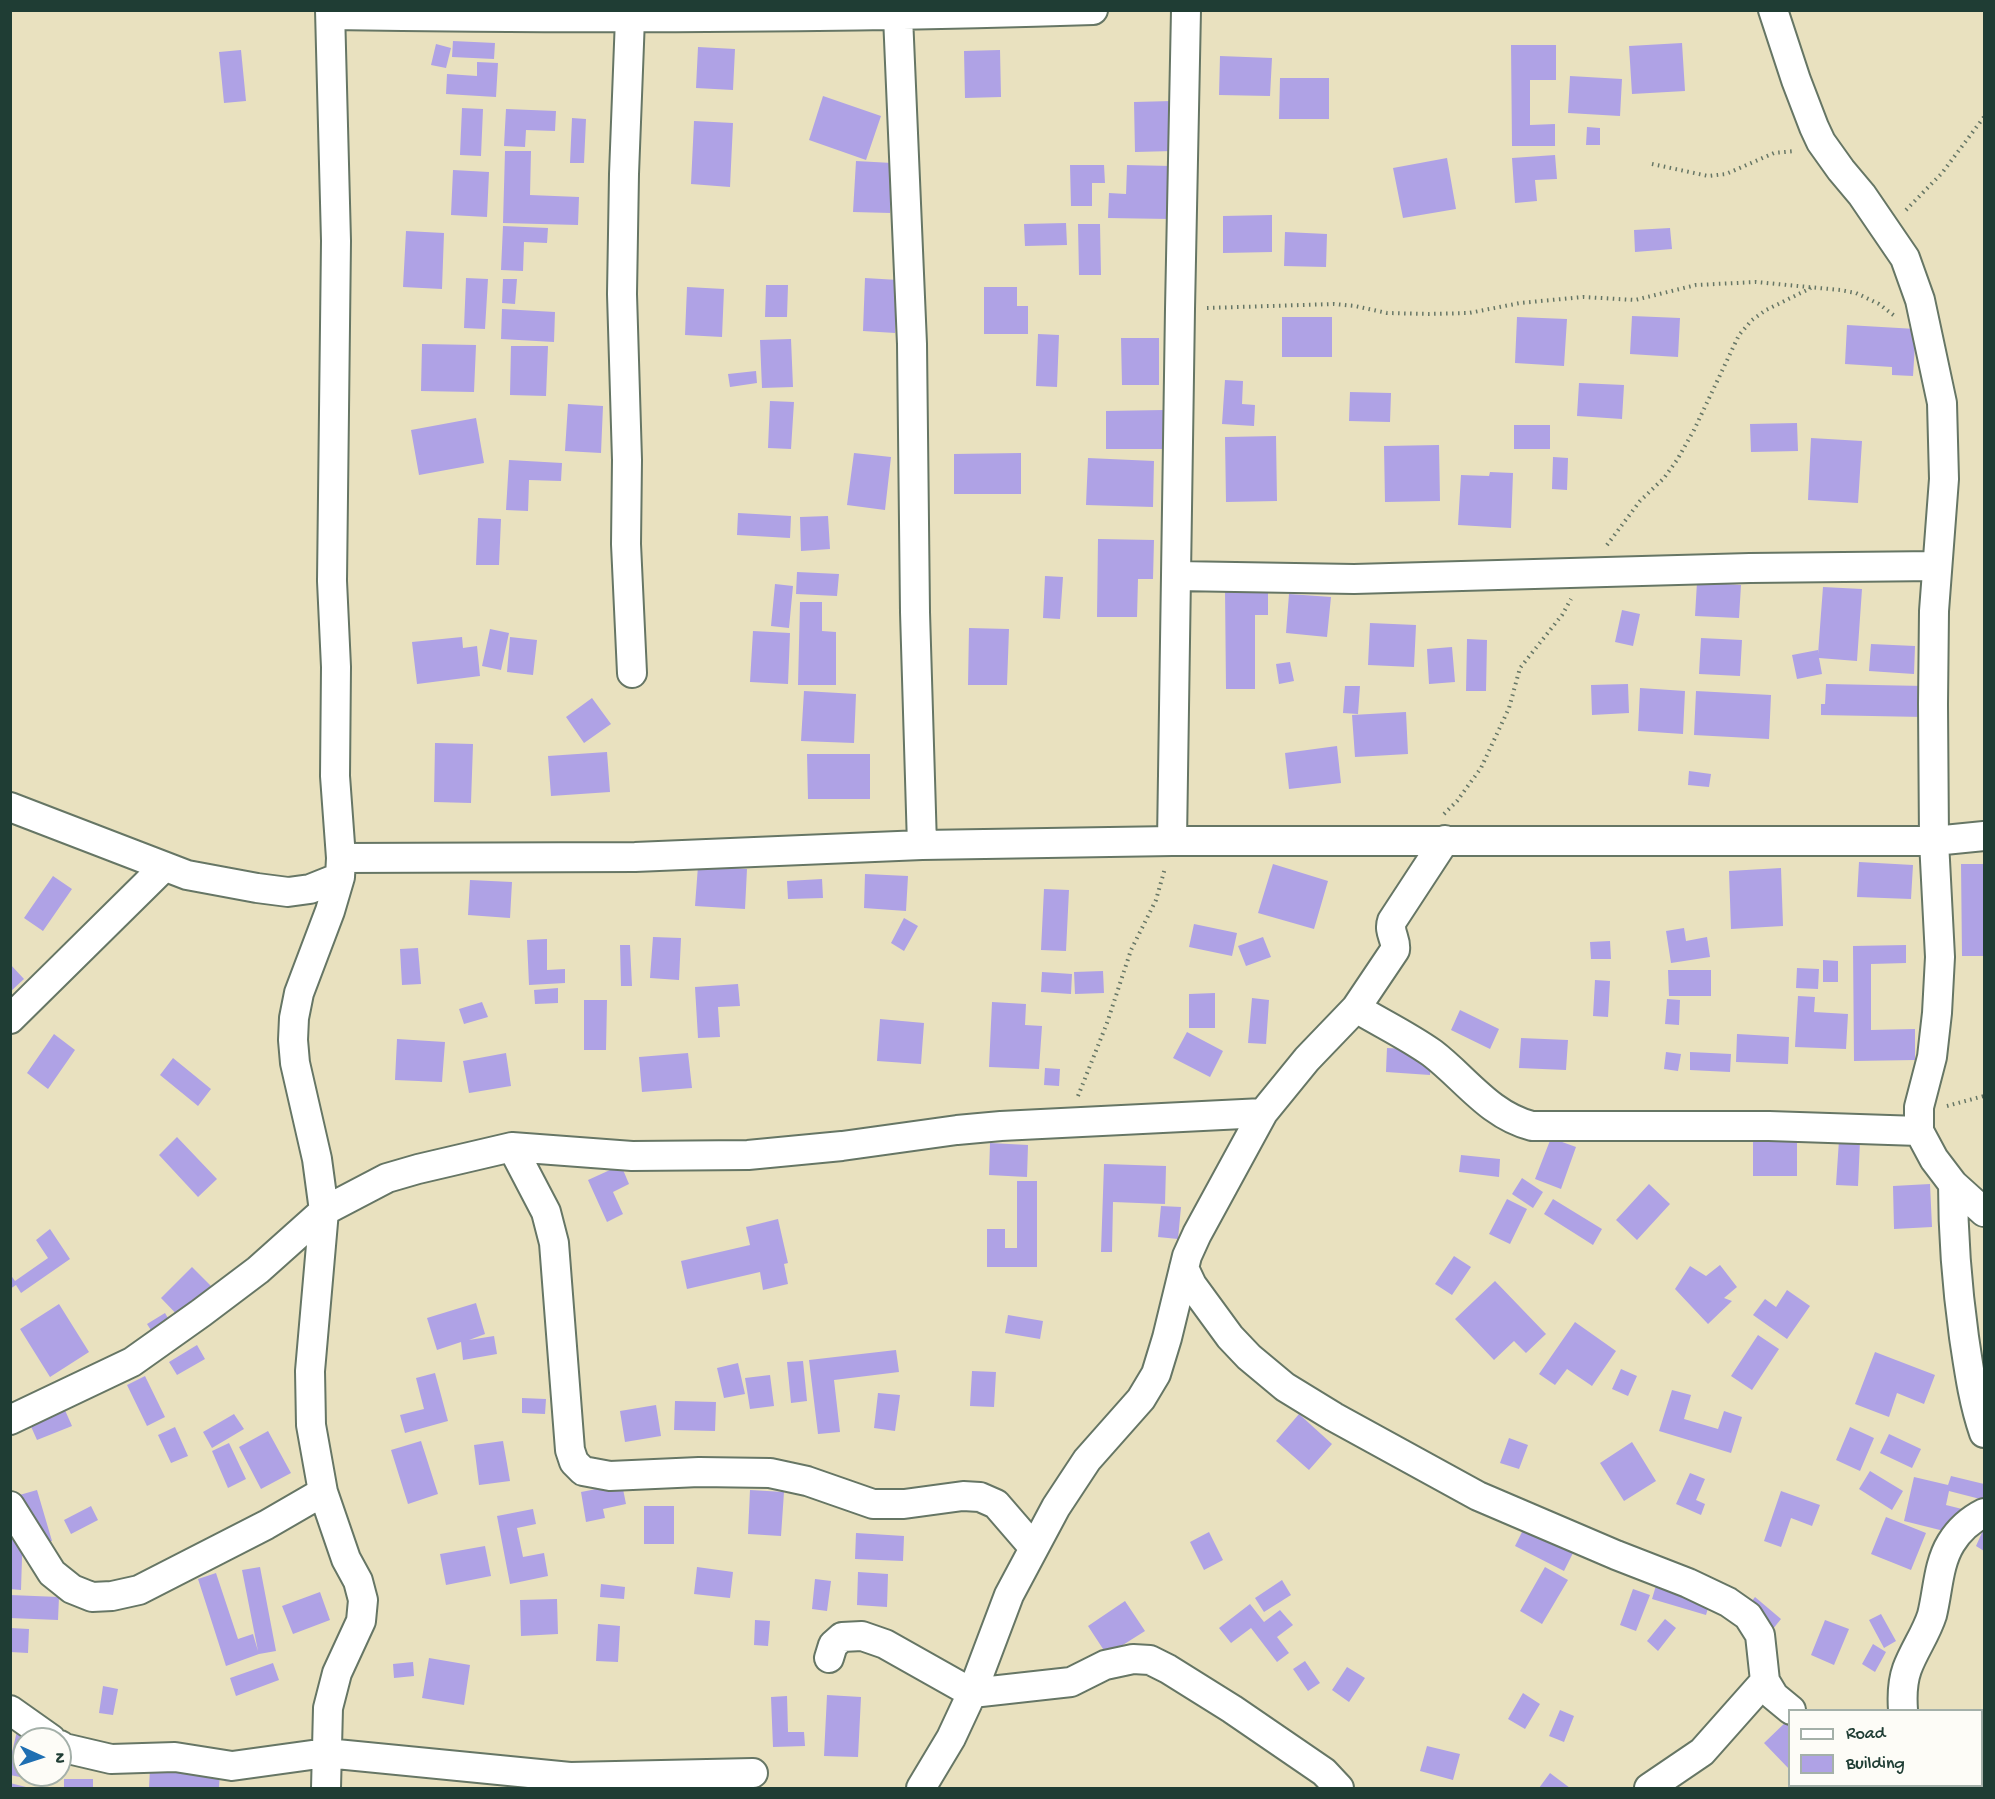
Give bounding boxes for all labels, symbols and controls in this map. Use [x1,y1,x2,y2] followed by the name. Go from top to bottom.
[1788,1709,1983,1787] legend
[1846,1724,1885,1745] text: Road
[12,1727,72,1787] north arrow
[49,1752,68,1764] text: N
[1846,1754,1905,1775] text: Building

